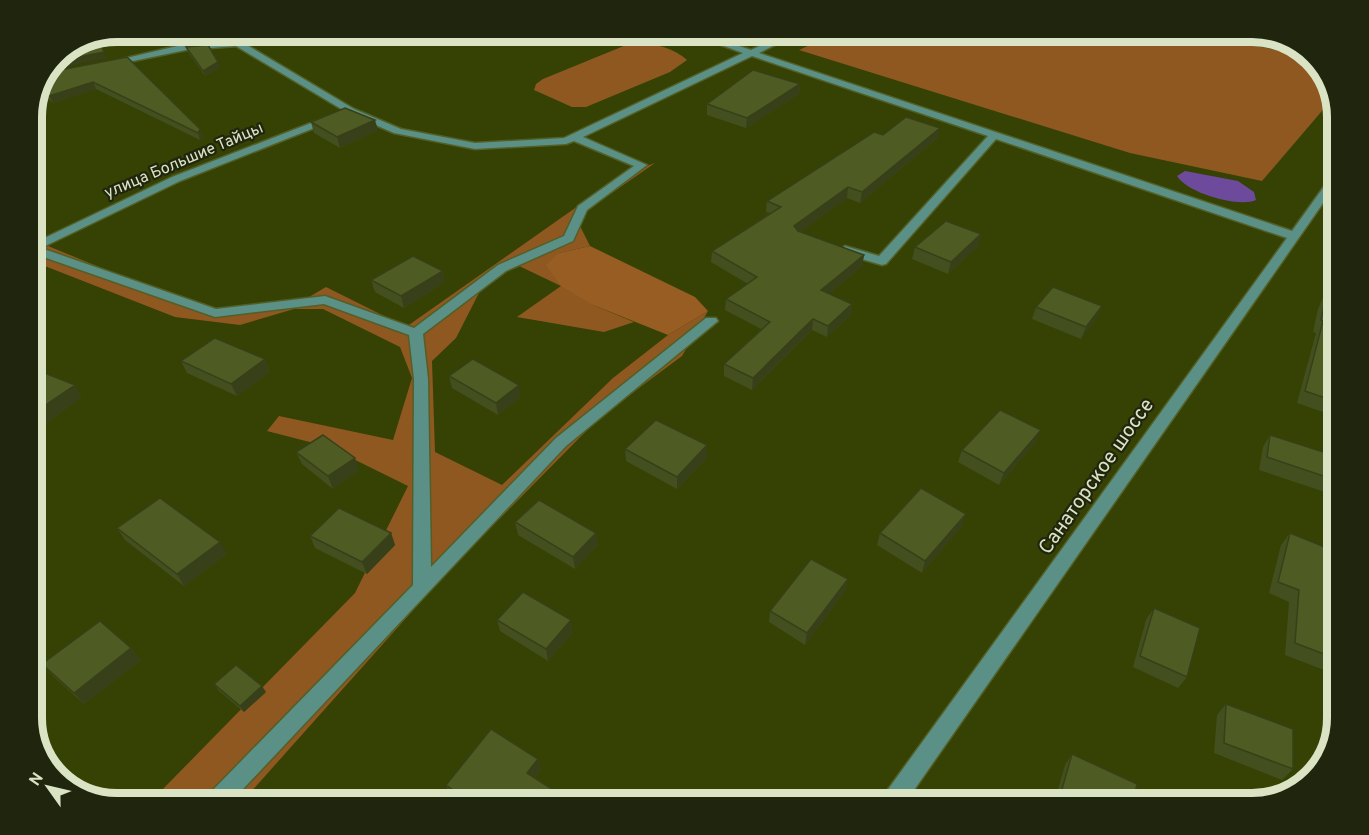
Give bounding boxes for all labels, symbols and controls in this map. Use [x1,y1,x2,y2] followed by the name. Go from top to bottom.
[102,118,266,204] street label: улица Большие Тайцы
[1033,394,1161,560] street label: Санаторское шоссе
[18,757,78,817] north arrow
[26,769,49,790] text: N

